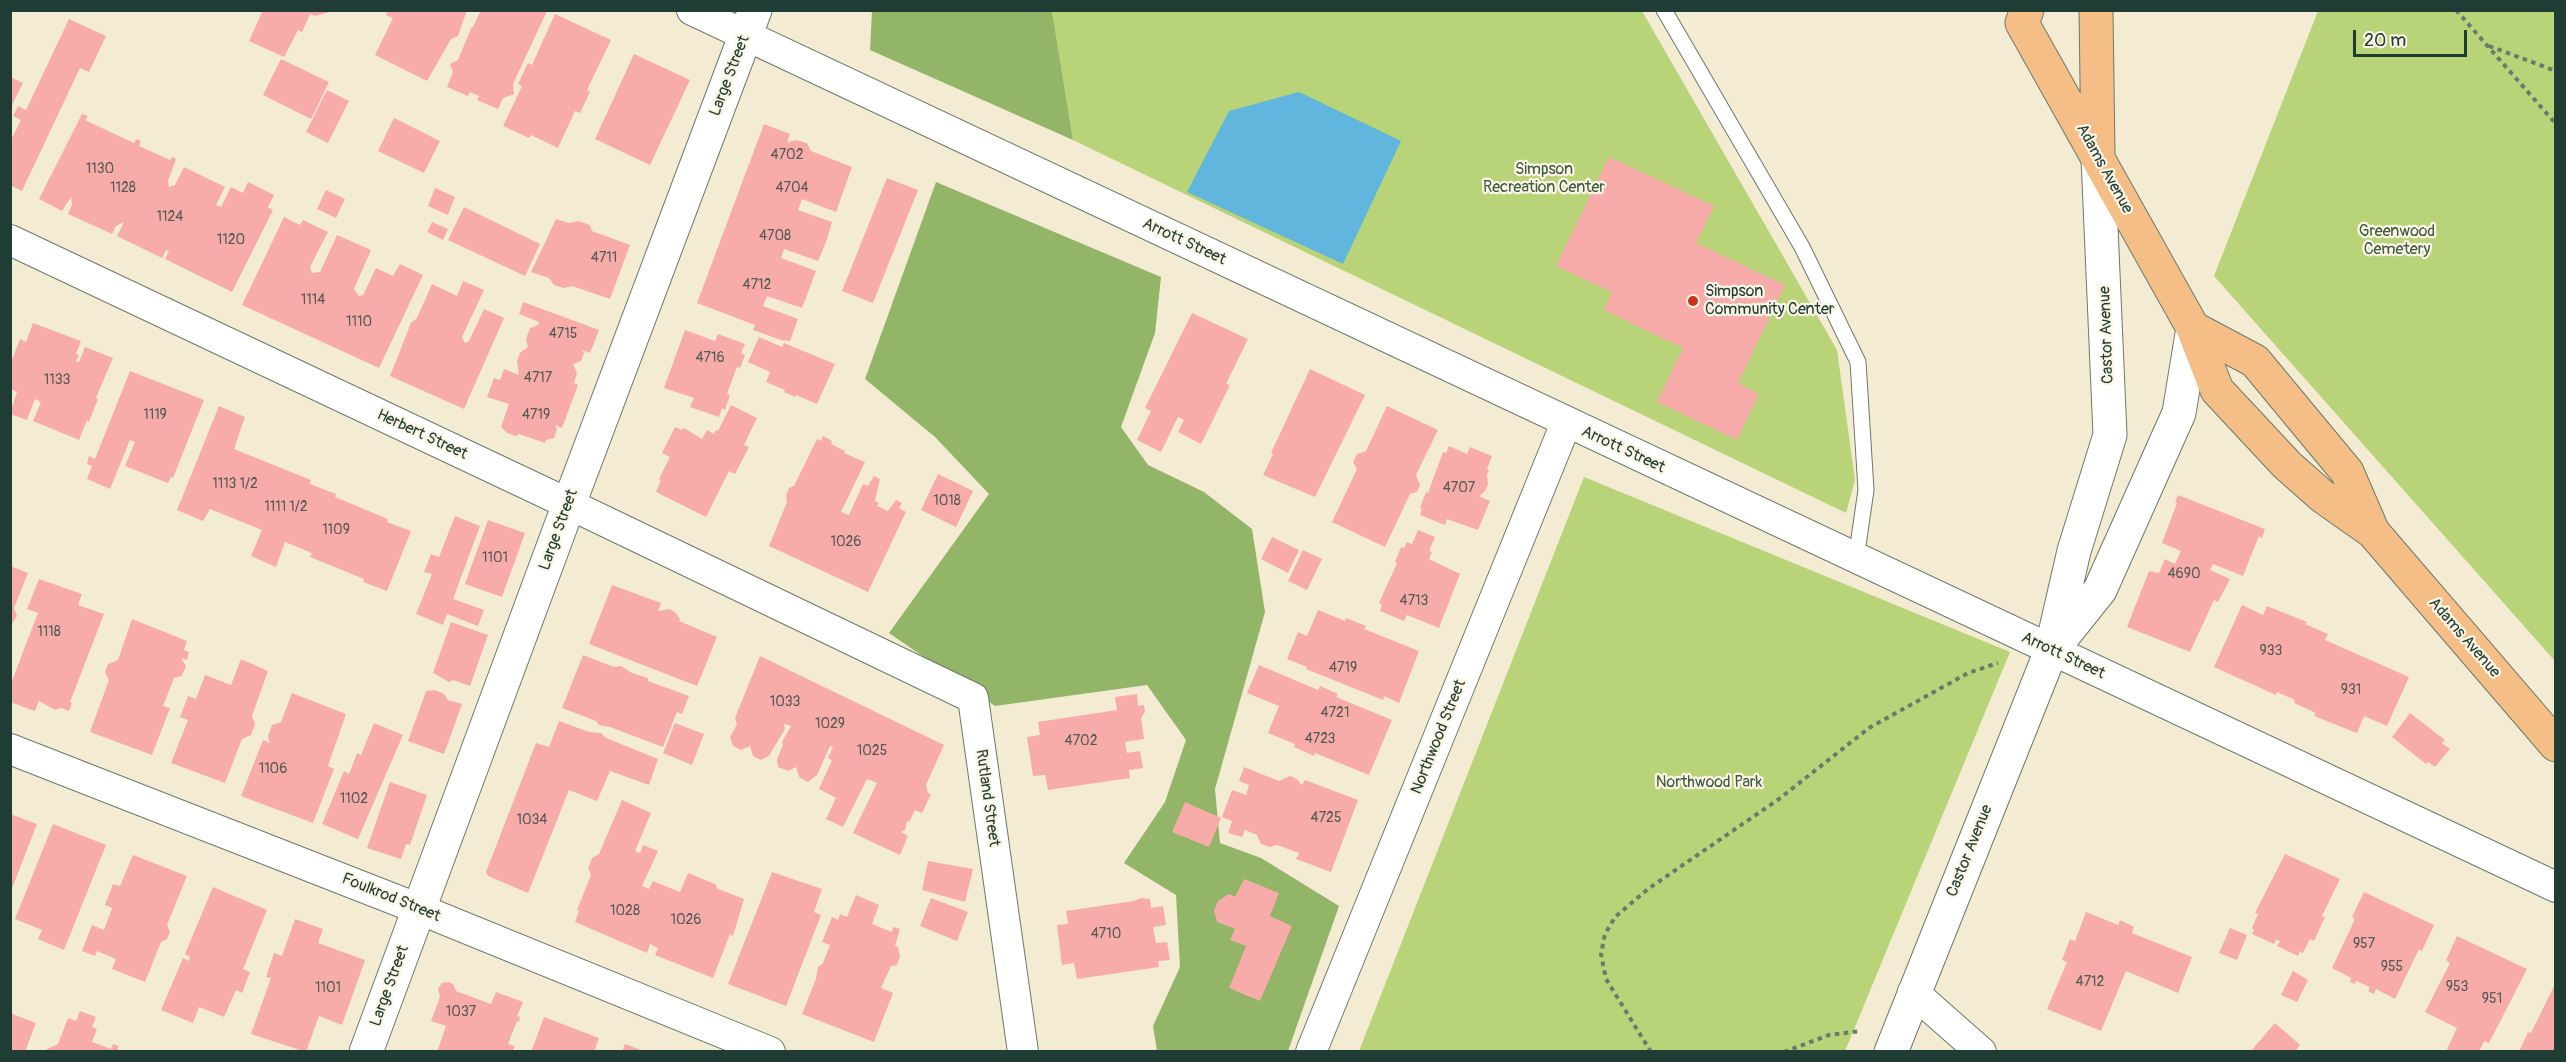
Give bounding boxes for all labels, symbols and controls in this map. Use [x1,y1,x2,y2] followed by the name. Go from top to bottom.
[2356,18,2470,56] scale bar
[2364,29,2406,52] text: 20 m
[706,33,754,119] street label: Large Street
[2071,121,2137,217] street label: Adams Avenue
[771,147,803,163] house number: 4702
[1483,160,1605,198] park label: Simpson Recreation Center
[86,161,114,177] house number: 1130
[110,180,136,196] house number: 1128
[775,180,809,196] house number: 4704
[157,209,183,225] house number: 1124
[1139,214,1229,270] street label: Arrott Street
[2359,222,2435,260] park label: Greenwood Cemetery
[759,228,791,244] house number: 4708
[217,232,245,248] house number: 1120
[591,250,617,266] house number: 4711
[743,277,771,293] house number: 4712
[1705,282,1834,320] place label: Simpson Community Center
[2096,286,2118,384] street label: Castor Avenue
[301,292,325,308] house number: 1114
[1686,294,1700,308] marker: Simpson Community Center
[346,314,372,330] house number: 1110
[549,326,577,342] house number: 4715
[695,350,725,366] house number: 4716
[524,370,552,386] house number: 4717
[44,372,70,388] house number: 1133
[374,406,470,464] street label: Herbert Street
[143,407,167,423] house number: 1119
[522,407,550,423] house number: 4719
[1578,422,1668,478] street label: Arrott Street
[212,476,258,492] house number: 1113 1/2
[1443,480,1475,496] house number: 4707
[535,487,583,573] street label: Large Street
[933,493,961,509] house number: 1018
[264,499,308,515] house number: 1111 1/2
[322,522,350,538] house number: 1109
[830,534,862,550] house number: 1026
[482,550,508,566] house number: 1101
[2167,566,2201,582] house number: 4690
[1400,593,1428,609] house number: 4713
[2424,594,2504,682] street label: Adams Avenue
[37,624,61,640] house number: 1118
[2018,628,2108,684] street label: Arrott Street
[2260,643,2282,659] house number: 933
[1329,660,1357,676] house number: 4719
[1407,677,1471,797] street label: Northwood Street
[2341,682,2361,698] house number: 931
[770,694,800,710] house number: 1033
[1321,705,1349,721] house number: 4721
[815,716,845,732] house number: 1029
[1305,731,1335,747] house number: 4723
[1065,733,1097,749] house number: 4702
[857,743,887,759] house number: 1025
[971,748,1003,848] street label: Rutland Street
[259,761,287,777] house number: 1106
[1656,773,1762,793] park label: Northwood Park
[340,791,368,807] house number: 1102
[1943,802,1997,900] street label: Castor Avenue
[1311,810,1341,826] house number: 4725
[517,812,547,828] house number: 1034
[339,869,443,927] street label: Foulkrod Street
[610,903,640,919] house number: 1028
[670,912,702,928] house number: 1026
[1091,926,1121,942] house number: 4710
[2353,936,2375,952] house number: 957
[366,943,414,1029] street label: Large Street
[2381,959,2403,975] house number: 955
[2076,974,2104,990] house number: 4712
[2446,979,2468,995] house number: 953
[315,980,341,996] house number: 1101
[2482,991,2502,1007] house number: 951
[446,1004,476,1020] house number: 1037

